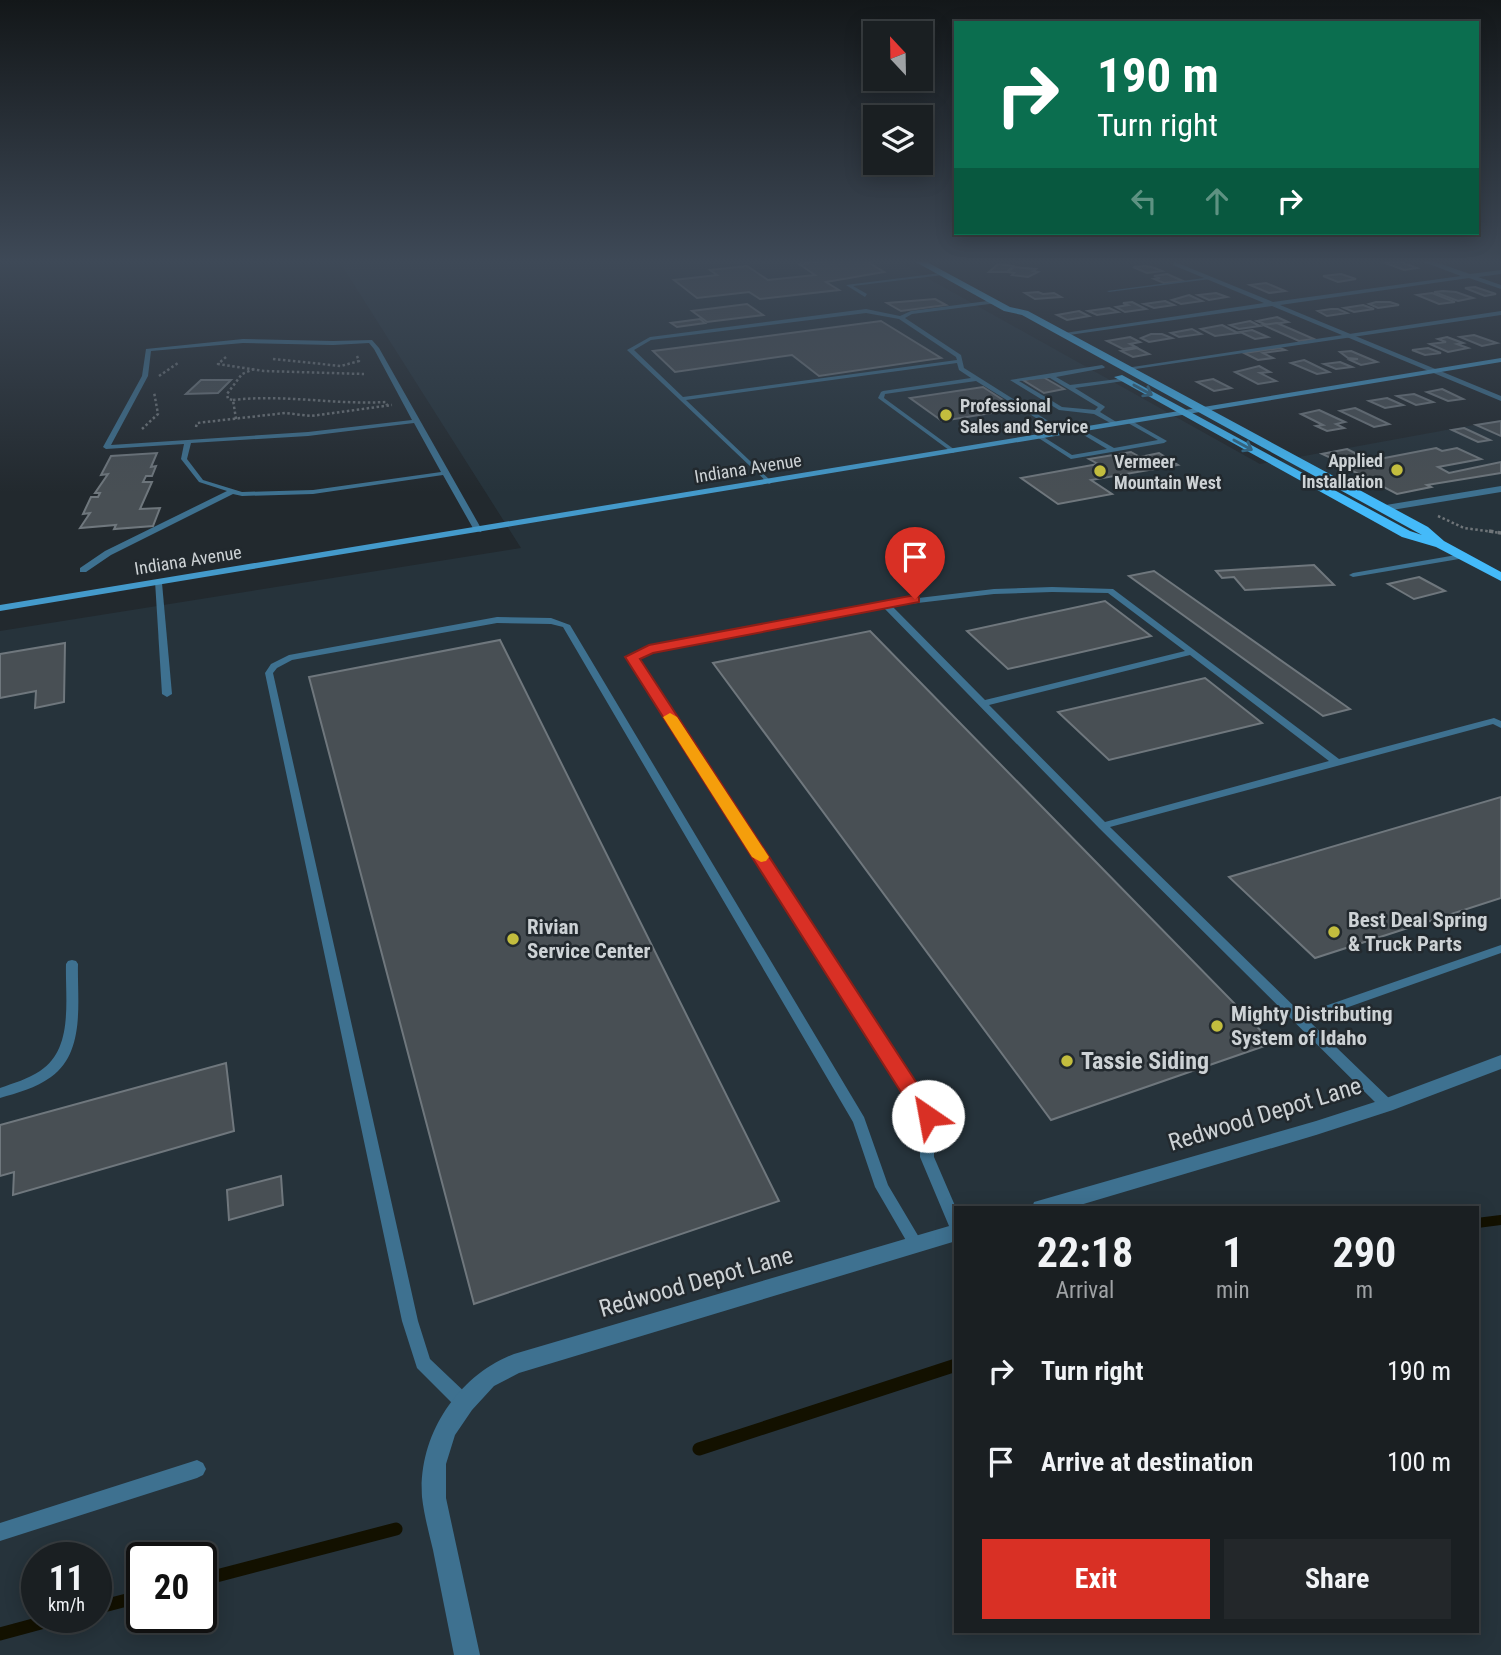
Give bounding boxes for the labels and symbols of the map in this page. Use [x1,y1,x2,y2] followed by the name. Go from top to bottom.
[863,21,933,91] north arrow
[1133,383,1153,397] one-way arrow
[960,395,1088,437] place label: Professional Sales and Service
[938,407,954,423] marker: Professional Sales and Service
[1233,438,1253,452] one-way arrow
[693,449,803,487] street label: Indiana Avenue
[1302,450,1383,492] place label: Applied Installation
[1114,451,1222,493] place label: Vermeer Mountain West
[1389,462,1405,478] marker: Applied Installation
[1092,463,1108,479] marker: Vermeer Mountain West
[885,527,945,599] pin
[133,541,243,579] street label: Indiana Avenue
[1348,908,1487,956] place label: Best Deal Spring & Truck Parts
[527,915,651,963] place label: Rivian Service Center
[1326,924,1342,940] marker: Best Deal Spring & Truck Parts
[505,931,521,947] marker: Rivian Service Center
[1231,1002,1393,1050] place label: Mighty Distributing System of Idaho
[1209,1018,1225,1034] marker: Mighty Distributing System of Idaho
[1081,1047,1209,1075] place label: Tassie Siding
[1059,1053,1075,1069] marker: Tassie Siding
[1165,1071,1365,1157] street label: Redwood Depot Lane
[891,1079,965,1153] position arrow
[596,1241,796,1323] street label: Redwood Depot Lane
[126,1542,217,1633] speed limit sign: 20

